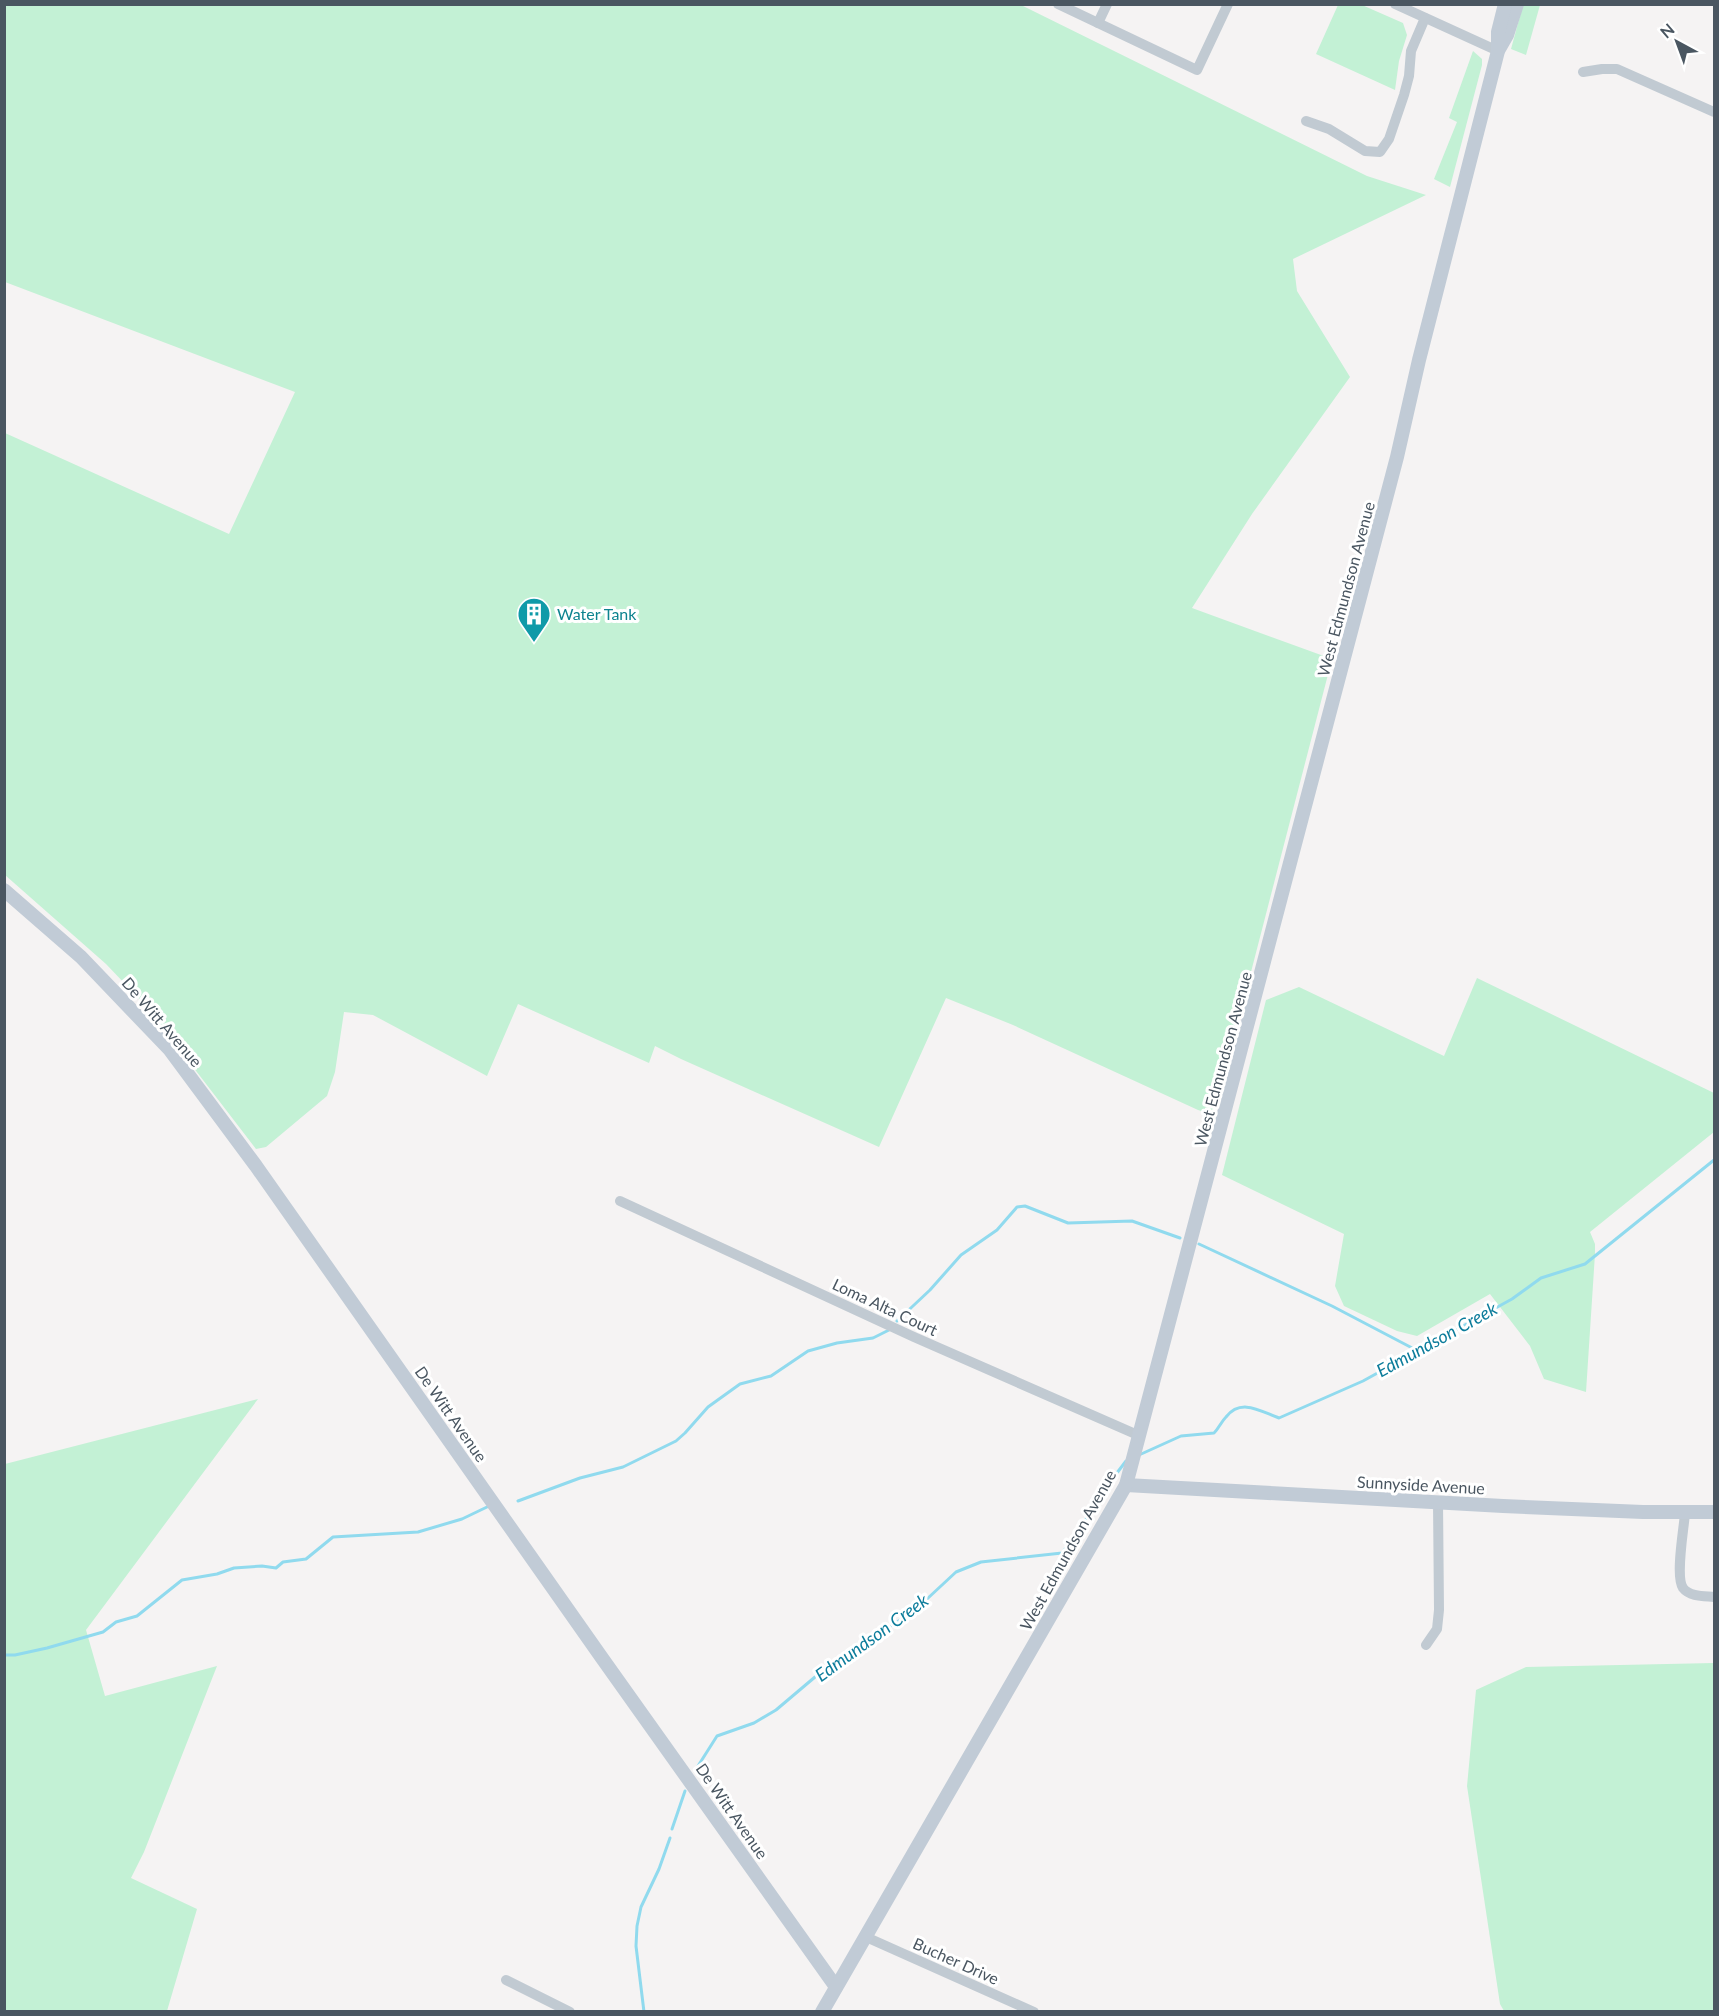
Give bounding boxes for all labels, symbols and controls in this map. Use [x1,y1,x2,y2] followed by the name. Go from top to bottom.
[1647,12,1707,72] north arrow
[1656,19,1678,42] text: N
[1313,499,1378,678] street label: West Edmundson Avenue
[516,596,552,643] building icon: Water Tank
[557,604,637,623] place label: Water Tank
[1190,969,1255,1148] street label: West Edmundson Avenue
[118,973,206,1070] street label: De Witt Avenue
[830,1274,941,1339] street label: Loma Alta Court
[1372,1297,1501,1381] water label: Edmundson Creek
[411,1362,491,1465] street label: De Witt Avenue
[1016,1466,1120,1633] street label: West Edmundson Avenue
[1357,1472,1485,1497] street label: Sunnyside Avenue
[811,1588,933,1686] water label: Edmundson Creek
[692,1759,772,1862] street label: De Witt Avenue
[910,1933,1002,1988] street label: Bucher Drive

